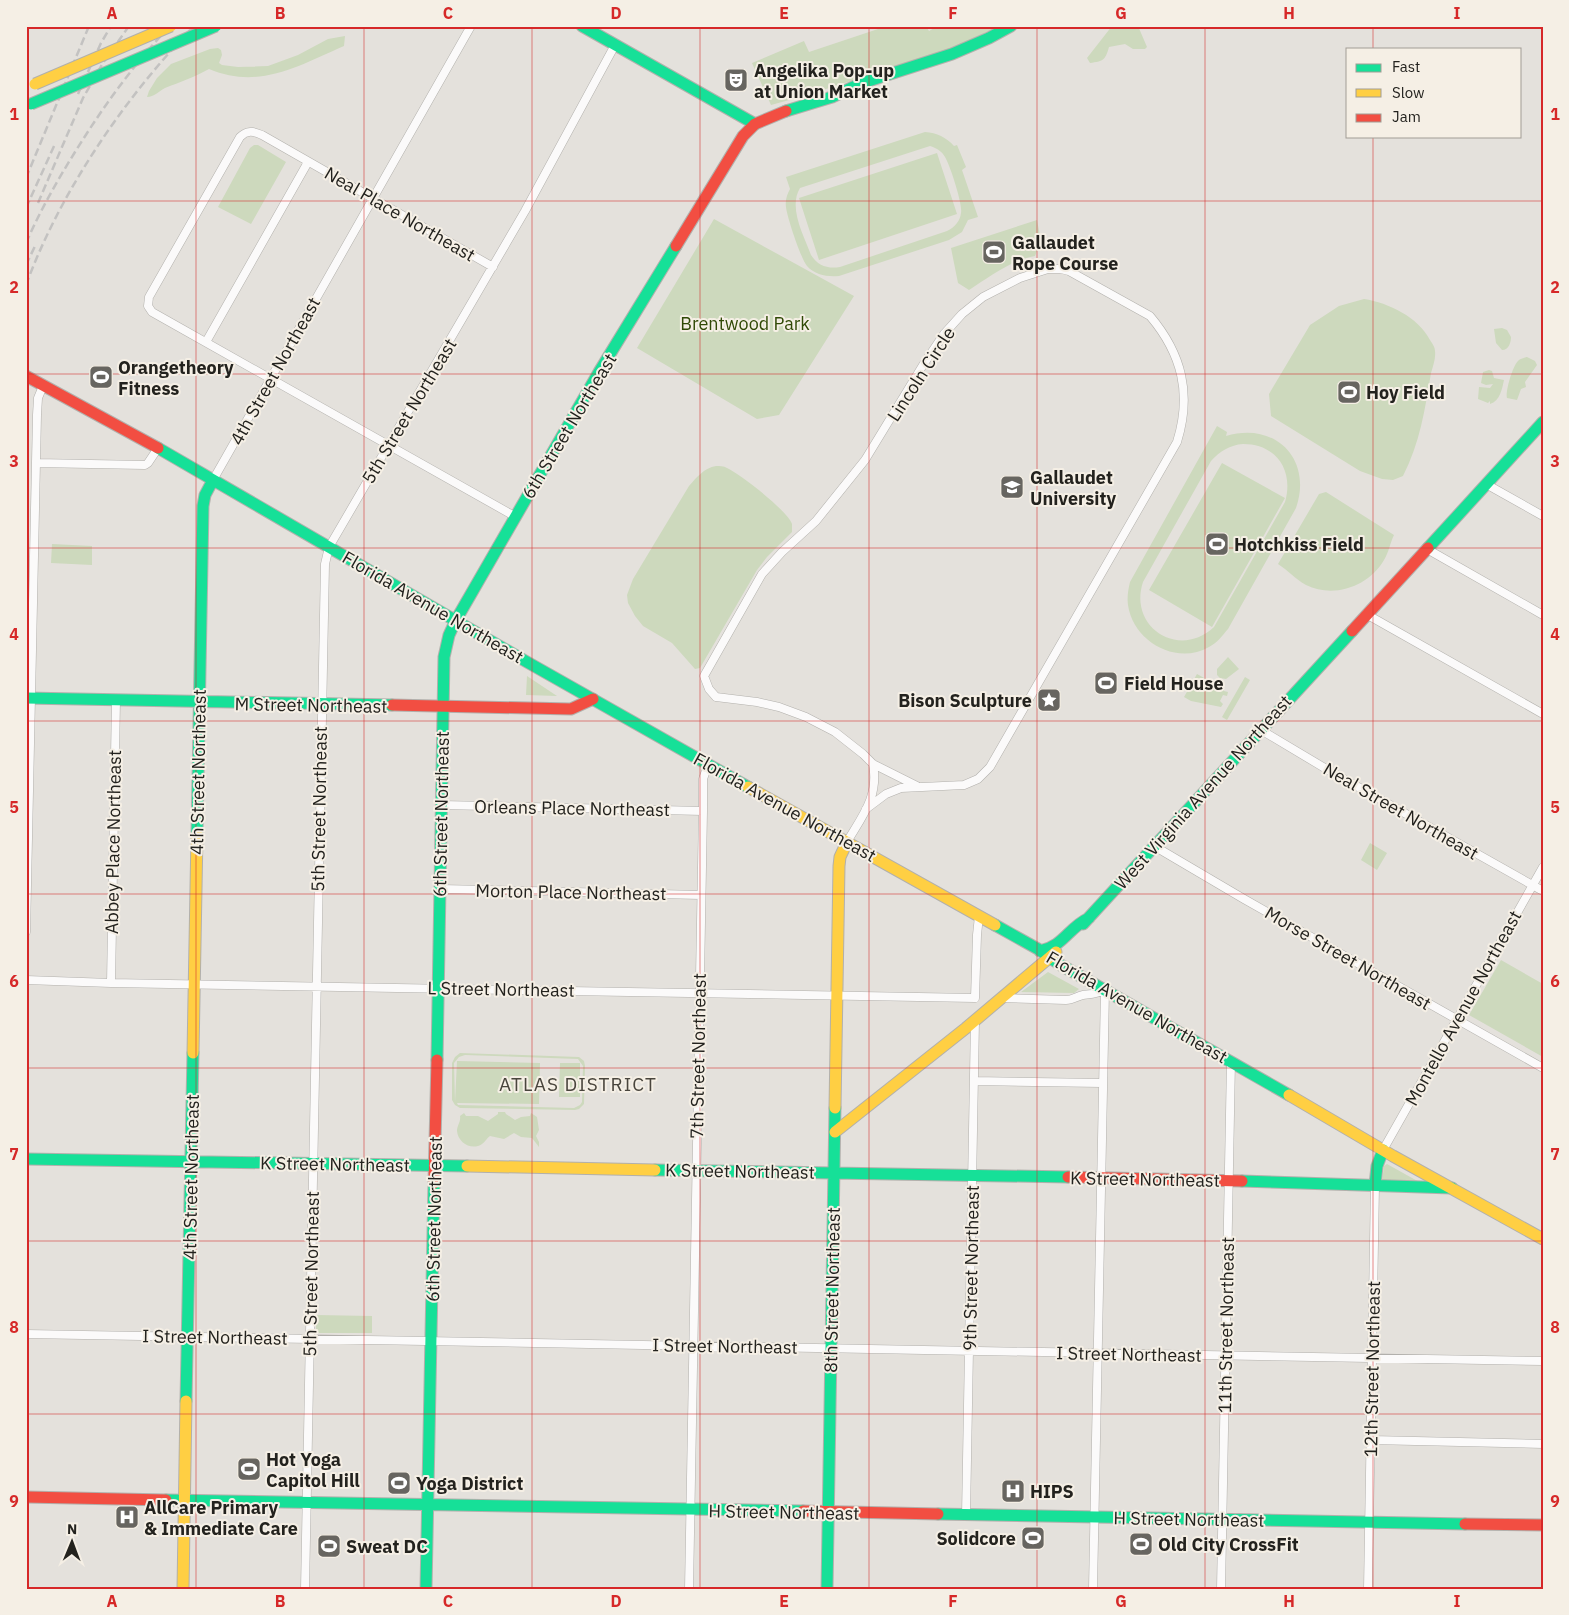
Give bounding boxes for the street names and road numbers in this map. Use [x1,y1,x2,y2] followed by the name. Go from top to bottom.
[320,161,480,267] street label: Neal Place Northeast
[225,293,325,449] street label: 4th Street Northeast
[882,322,960,426] street label: Lincoln Circle
[356,334,462,488] street label: 5th Street Northeast
[516,349,622,503] street label: 6th Street Northeast
[338,546,528,668] street label: Florida Avenue Northeast
[185,689,211,855] street label: 4th Street Northeast
[1109,690,1297,894] street label: West Virginia Avenue Northeast
[234,692,388,718] street label: M Street Northeast
[306,726,332,892] street label: 5th Street Northeast
[428,731,454,897] street label: 6th Street Northeast
[690,747,880,867] street label: Florida Avenue Northeast
[100,750,126,934] street label: Abbey Place Northeast
[1319,757,1483,865] street label: Neal Street Northeast
[474,795,670,821] street label: Orleans Place Northeast
[475,879,667,905] street label: Morton Place Northeast
[1261,901,1435,1015] street label: Morse Street Northeast
[1400,906,1526,1110] street label: Montello Avenue Northeast
[1042,946,1232,1068] street label: Florida Avenue Northeast
[685,973,711,1139] street label: 7th Street Northeast
[427,976,575,1002] street label: L Street Northeast
[178,1094,204,1260] street label: 4th Street Northeast
[421,1136,447,1302] street label: 6th Street Northeast
[260,1151,410,1177] street label: K Street Northeast
[665,1158,815,1184] street label: K Street Northeast
[1070,1166,1220,1192] street label: K Street Northeast
[958,1185,984,1351] street label: 9th Street Northeast
[298,1191,324,1357] street label: 5th Street Northeast
[819,1207,845,1373] street label: 8th Street Northeast
[1213,1237,1239,1413] street label: 11th Street Northeast
[1359,1281,1385,1457] street label: 12th Street Northeast
[142,1324,288,1350] street label: I Street Northeast
[652,1333,798,1359] street label: I Street Northeast
[1056,1341,1202,1367] street label: I Street Northeast
[708,1499,860,1525] street label: H Street Northeast
[1113,1506,1265,1532] street label: H Street Northeast

